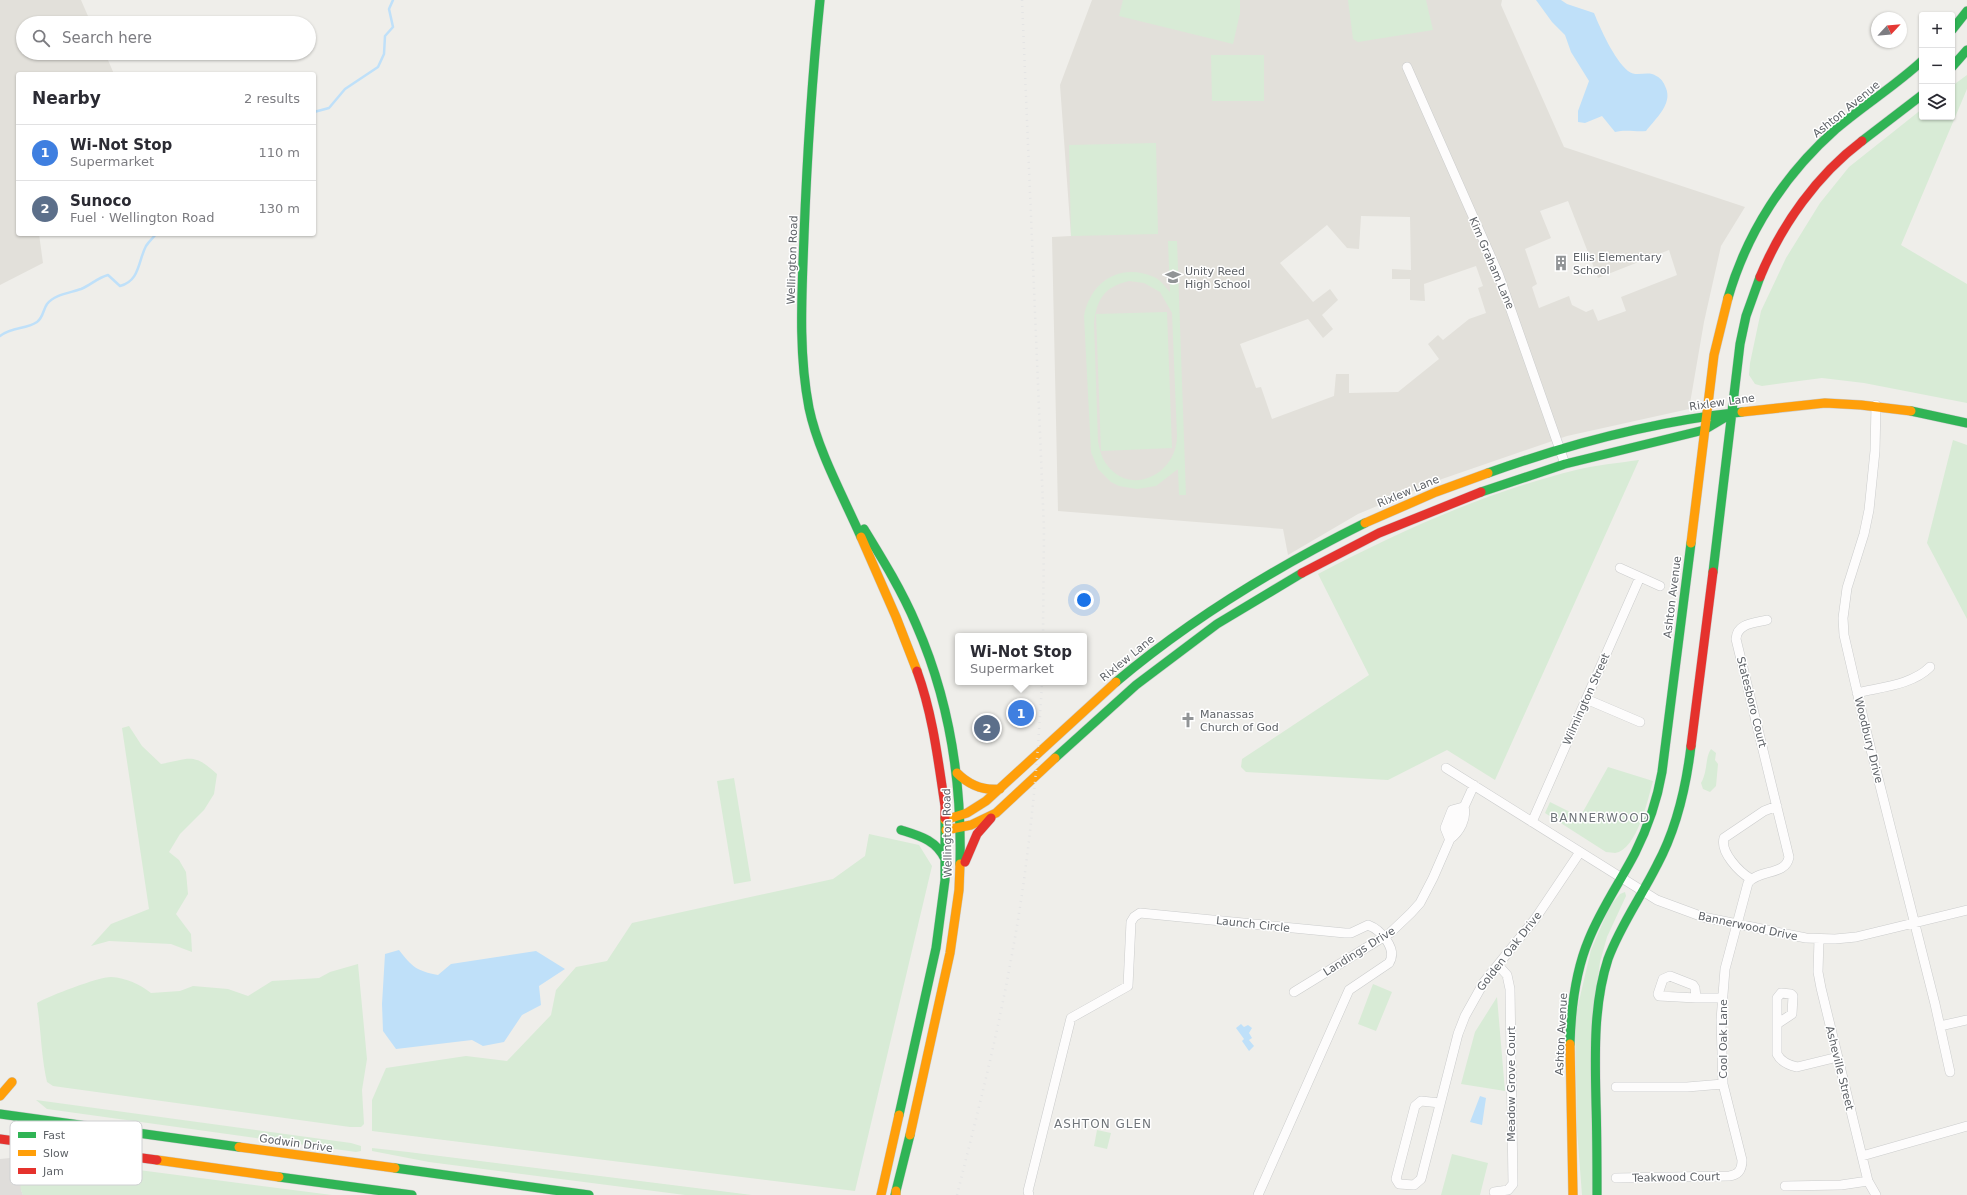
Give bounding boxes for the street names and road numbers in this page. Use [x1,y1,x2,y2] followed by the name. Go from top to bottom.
[1810,78,1883,140] street label: Ashton Avenue
[784,215,801,305] street label: Wellington Road
[1466,215,1517,311] street label: Kim Graham Lane
[1688,391,1756,414] street label: Rixlew Lane
[1375,472,1441,510] street label: Rixlew Lane
[1661,555,1684,639] street label: Ashton Avenue
[1098,632,1157,684] street label: Rixlew Lane
[1560,651,1613,747] street label: Wilmington Street
[1734,655,1769,750] street label: Statesboro Court
[1852,696,1886,785] street label: Woodbury Drive
[940,788,955,878] street label: Wellington Road
[1474,909,1545,994] street label: Golden Oak Drive
[1697,910,1799,943] street label: Bannerwood Drive
[1215,914,1291,935] street label: Launch Circle
[1321,924,1398,979] street label: Landings Drive
[1553,992,1570,1076] street label: Ashton Avenue
[1717,999,1730,1079] street label: Cool Oak Lane
[1505,1025,1518,1142] street label: Meadow Grove Court
[1823,1025,1856,1112] street label: Asheville Street
[258,1132,334,1155] street label: Godwin Drive
[1631,1170,1721,1185] street label: Teakwood Court

